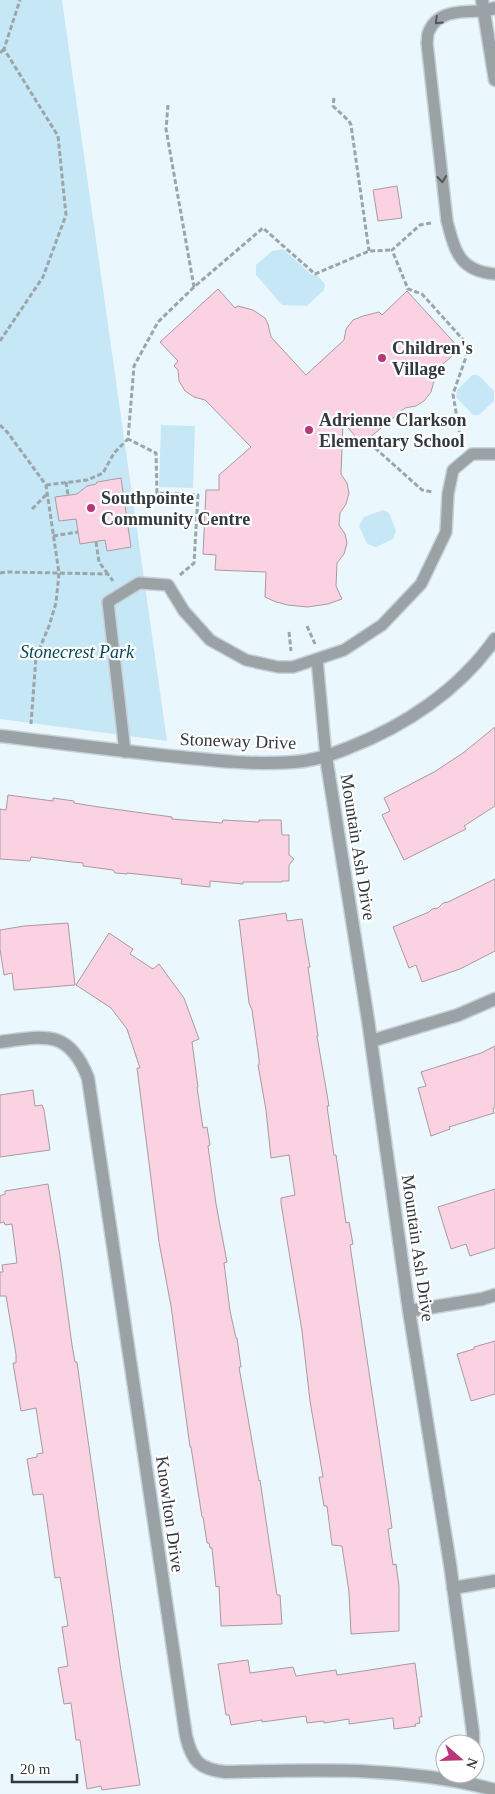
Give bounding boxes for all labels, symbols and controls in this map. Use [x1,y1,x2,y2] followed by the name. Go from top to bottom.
[435,15,444,24] one-way arrow
[436,175,447,183] one-way arrow
[392,338,473,379] place label: Children's Village
[376,352,388,364] marker: Children's Village
[319,410,467,451] place label: Adrienne Clarkson Elementary School
[303,424,315,436] marker: Adrienne Clarkson Elementary School
[101,488,250,529] place label: Southpointe Community Centre
[85,502,97,514] marker: Southpointe Community Centre
[20,642,135,662] park label: Stonecrest Park
[179,729,297,753] street label: Stoneway Drive
[337,772,379,922] street label: Mountain Ash Drive
[398,1173,438,1323] street label: Mountain Ash Drive
[152,1454,188,1574] street label: Knowlton Drive
[435,1734,485,1784] north arrow
[12,1752,78,1784] scale bar
[463,1756,481,1771] text: N
[20,1761,51,1777] text: 20 m

